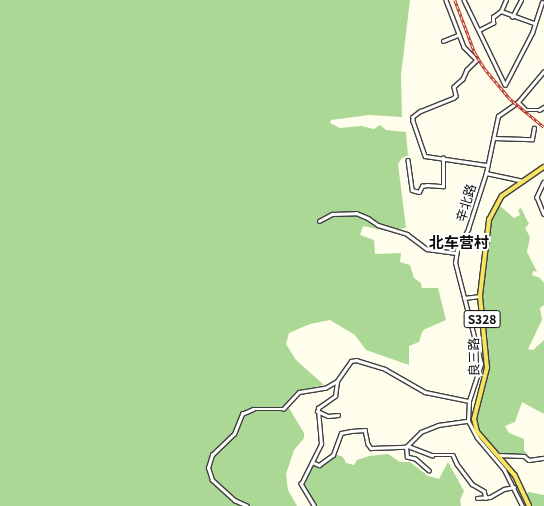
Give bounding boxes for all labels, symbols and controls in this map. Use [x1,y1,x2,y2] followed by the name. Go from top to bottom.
[453,182,479,224] street label: 辛北路
[429,233,489,251] district label: 北车营村
[463,309,501,329] road number: S328
[466,337,482,377] street label: 良三路

